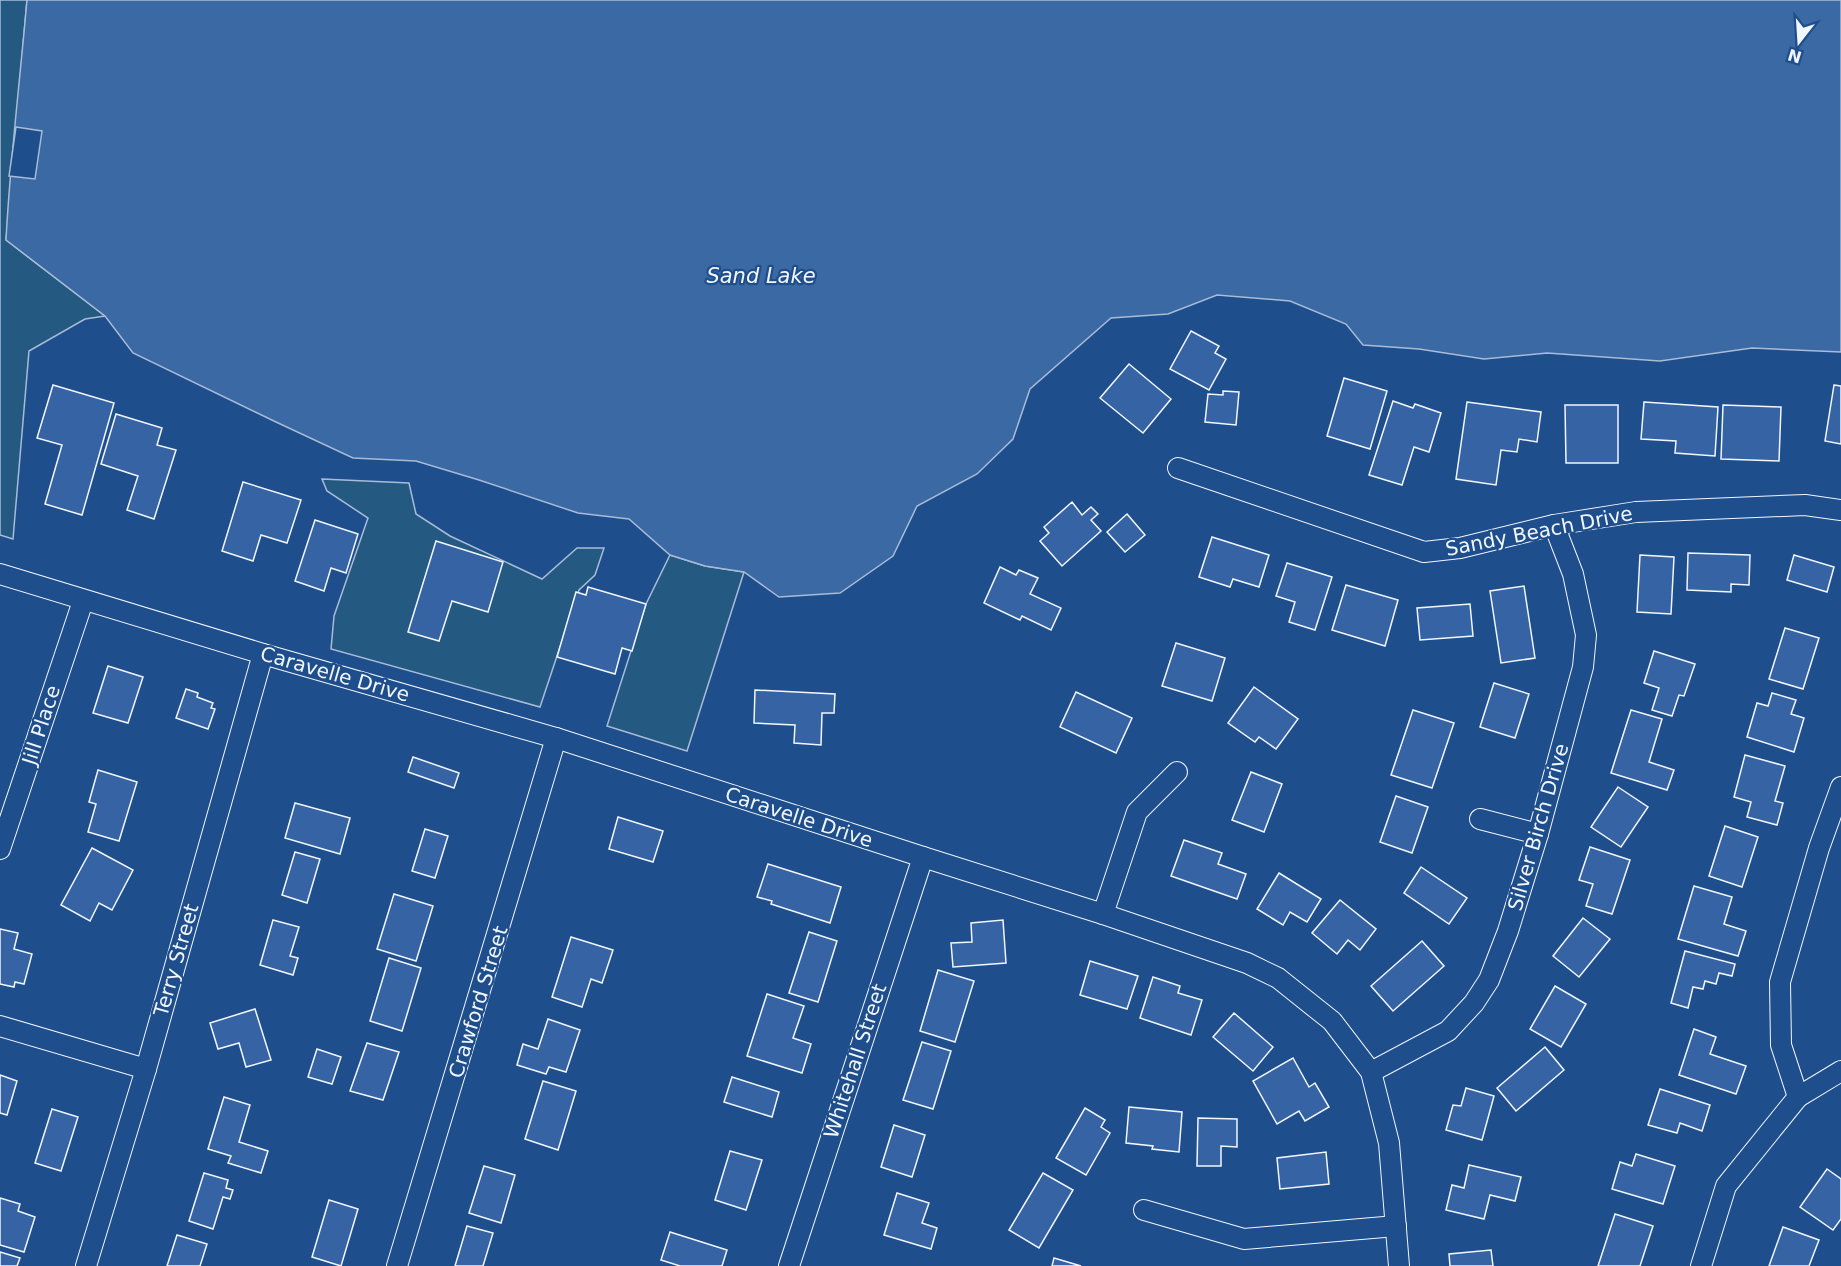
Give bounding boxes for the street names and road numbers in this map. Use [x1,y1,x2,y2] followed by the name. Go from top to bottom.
[1443,501,1635,561] street label: Sandy Beach Drive
[258,641,412,707] street label: Caravelle Drive
[16,682,65,770] street label: Jill Place
[1503,741,1573,913] street label: Silver Birch Drive
[722,782,876,852] street label: Caravelle Drive
[148,901,204,1020] street label: Terry Street
[443,923,513,1081] street label: Crawford Street
[819,980,891,1141] street label: Whitehall Street

